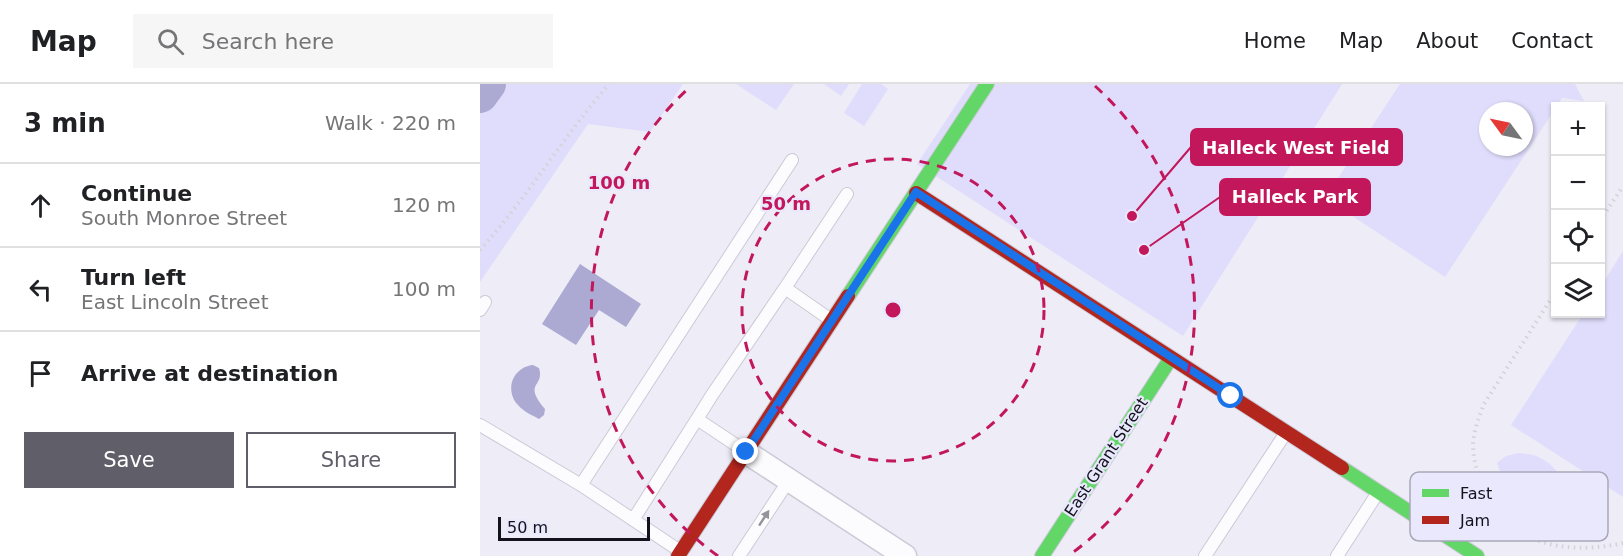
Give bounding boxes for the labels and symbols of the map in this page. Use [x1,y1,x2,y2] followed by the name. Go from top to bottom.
[1479,102,1533,156] north arrow
[1191,129,1402,165] callout: Halleck West Field
[1202,137,1390,158] text: Halleck West Field
[588,172,650,193] text: 100 m
[1220,179,1370,215] callout: Halleck Park
[1232,186,1359,207] text: Halleck Park
[761,193,811,214] text: 50 m
[883,300,903,320] centre of rings
[1217,382,1243,408] route start
[1060,394,1152,520] street label: East Grant Street
[732,438,758,464] route end
[1410,472,1608,541] legend
[1460,484,1492,503] text: Fast
[758,510,769,526] one-way arrow
[1459,511,1490,530] text: Jam
[498,514,650,542] scale bar

